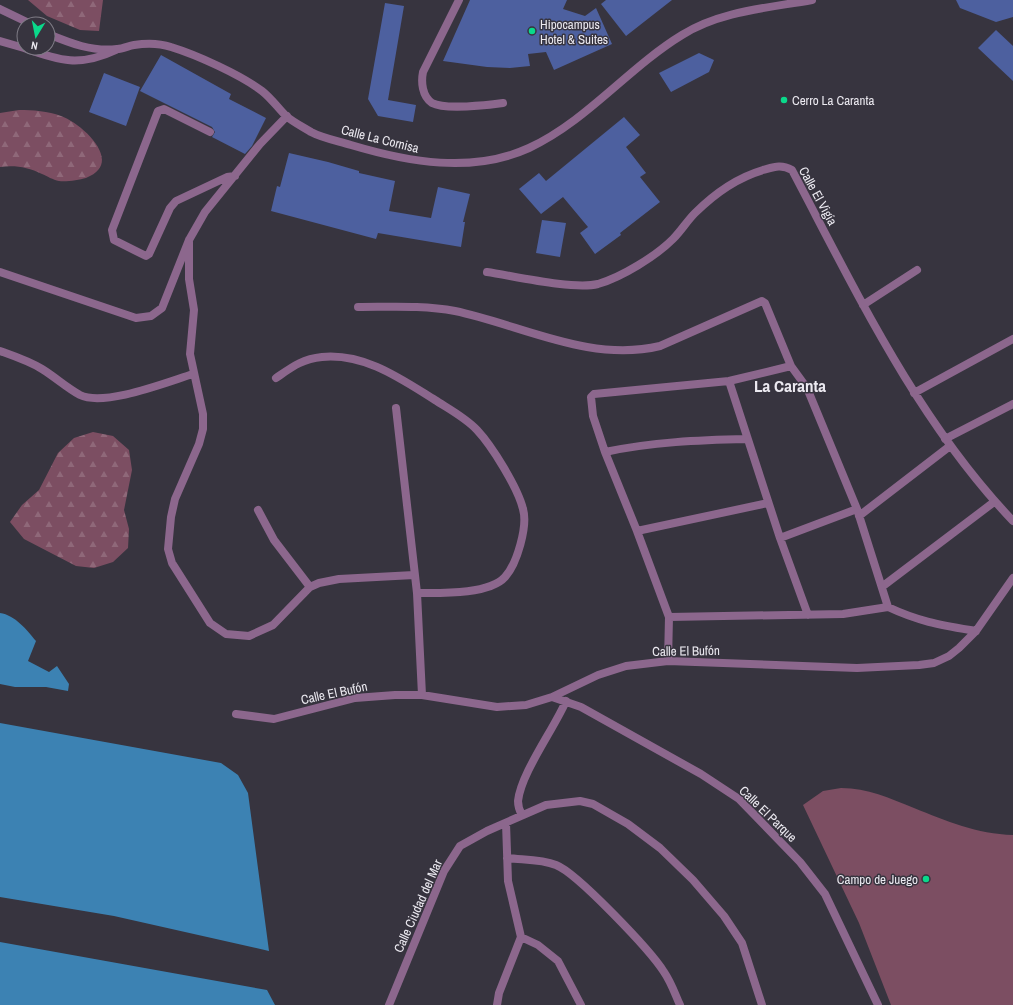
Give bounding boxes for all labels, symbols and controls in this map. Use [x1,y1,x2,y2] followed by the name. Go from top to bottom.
[16,16,56,56] north arrow
[540,16,608,48] place label: Hipocampus Hotel & Suites
[527,26,537,36] marker: Hipocampus Hotel & Suites
[30,38,39,53] text: N
[792,92,874,109] place label: Cerro La Caranta
[779,95,789,105] marker: Cerro La Caranta
[339,121,421,157] street label: Calle La Cornisa
[795,164,841,228] street label: Calle El Vigía
[754,374,826,397] district label: La Caranta
[652,642,720,660] street label: Calle El Bufón
[299,678,369,708] street label: Calle El Bufón
[735,782,801,846] street label: Calle El Parque
[390,856,446,955] street label: Calle Ciudad del Mar
[837,871,918,888] place label: Campo de Juego
[921,874,931,884] marker: Campo de Juego

